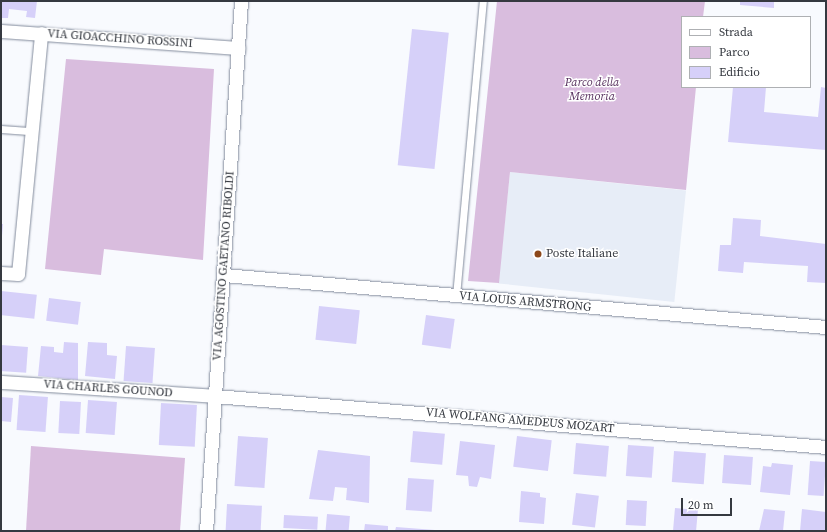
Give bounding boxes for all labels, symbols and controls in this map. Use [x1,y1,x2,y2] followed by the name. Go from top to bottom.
[681,16,811,88] legend
[719,24,753,40] text: Strada
[47,27,193,51] street label: VIA GIOACCHINO ROSSINI
[719,44,750,60] text: Parco
[719,64,760,80] text: Edificio
[565,76,619,104] park label: Parco della Memoria
[210,171,238,361] street label: VIA AGOSTINO GAETANO RIBOLDI
[546,247,618,261] place label: Poste Italiane
[533,249,543,259] marker: Poste Italiane
[458,289,592,315] street label: VIA LOUIS ARMSTRONG
[43,377,173,401] street label: VIA CHARLES GOUNOD
[425,406,615,436] street label: VIA WOLFANG AMEDEUS MOZART
[683,490,734,516] scale bar
[688,497,714,513] text: 20 m

